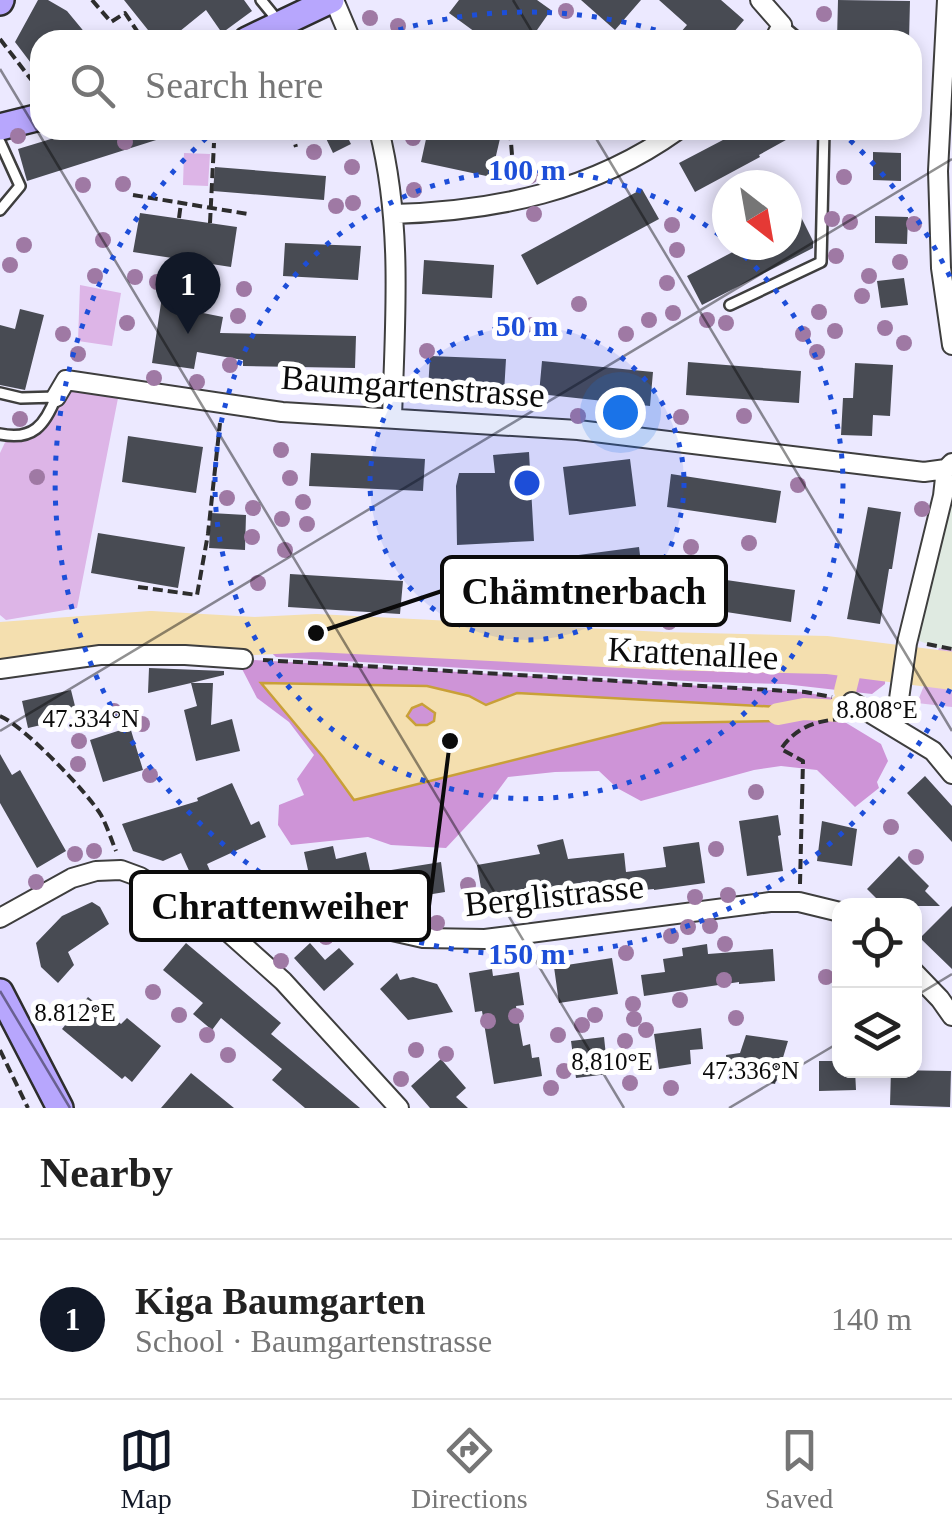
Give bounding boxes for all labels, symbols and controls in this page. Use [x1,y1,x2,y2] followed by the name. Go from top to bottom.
[30,30,922,140] search box
[65,58,120,113] icon: search
[145,64,323,106] text: Search here
[488,153,566,186] text: 100 m
[712,170,802,260] north arrow
[156,252,220,334] pin: 1
[496,309,558,342] text: 50 m
[280,358,546,415] street label: Baumgartenstrasse
[595,387,646,438] your location
[509,465,545,501] centre of rings
[442,557,726,625] callout: Chämtnerbach
[462,570,706,612] text: Chämtnerbach
[607,630,779,677] street label: Krattenallee
[836,696,918,723] text: 8.808°E
[43,705,139,732] text: 47.334°N
[462,867,646,924] street label: Berglistrasse
[131,872,429,940] callout: Chrattenweiher
[151,885,409,927] text: Chrattenweiher
[832,898,922,1078] map controls
[832,898,922,988] button: locate
[488,937,566,970] text: 150 m
[832,988,922,1078] button: layers
[34,999,116,1026] text: 8.812°E
[571,1048,653,1075] text: 8.810°E
[703,1057,799,1084] text: 47.336°N
[40,1150,173,1196] text: Nearby
[135,1280,425,1322] text: Kiga Baumgarten
[65,1301,81,1337] text: 1
[831,1301,912,1337] text: 140 m
[135,1323,492,1359] text: School · Baumgartenstrasse
[119,1423,174,1515] tab: Map
[411,1423,528,1515] tab: Directions
[765,1423,833,1515] tab: Saved

